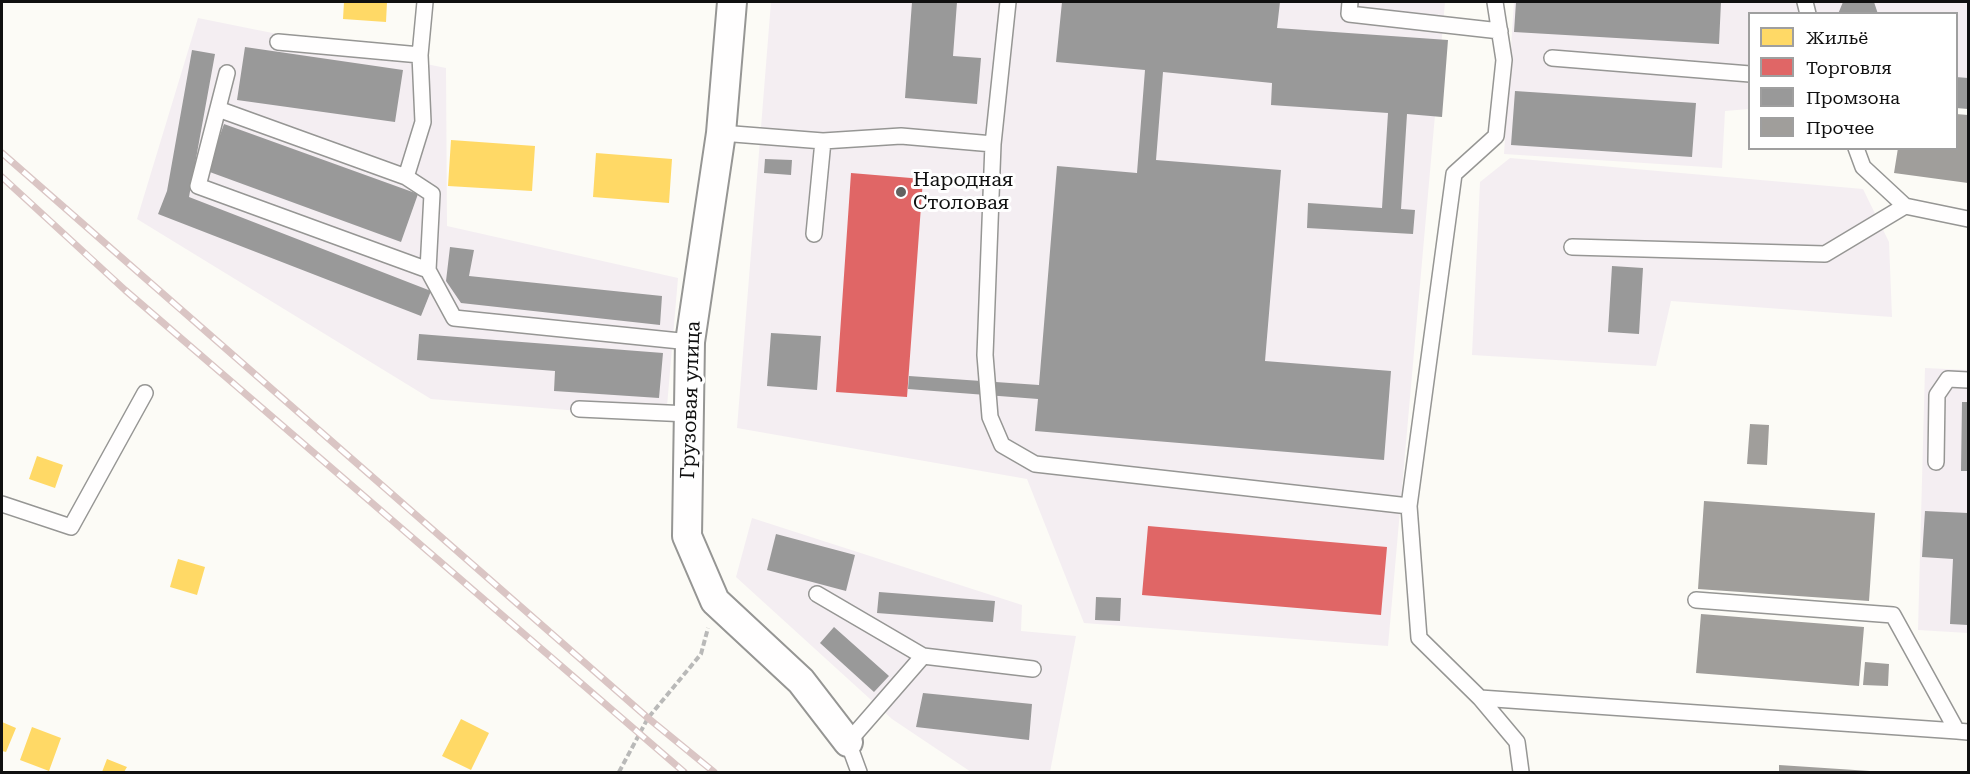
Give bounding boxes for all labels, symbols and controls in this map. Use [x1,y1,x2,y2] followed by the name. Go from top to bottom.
[1748,12,1958,150] legend
[1806,27,1868,48] text: Жильё
[1806,57,1892,78] text: Торговля
[1806,87,1900,108] text: Промзона
[1806,117,1874,138] text: Прочее
[913,168,1013,215] place label: Народная Столовая
[894,185,908,199] marker: Народная Столовая
[676,321,706,479] street label: Грузовая улица

